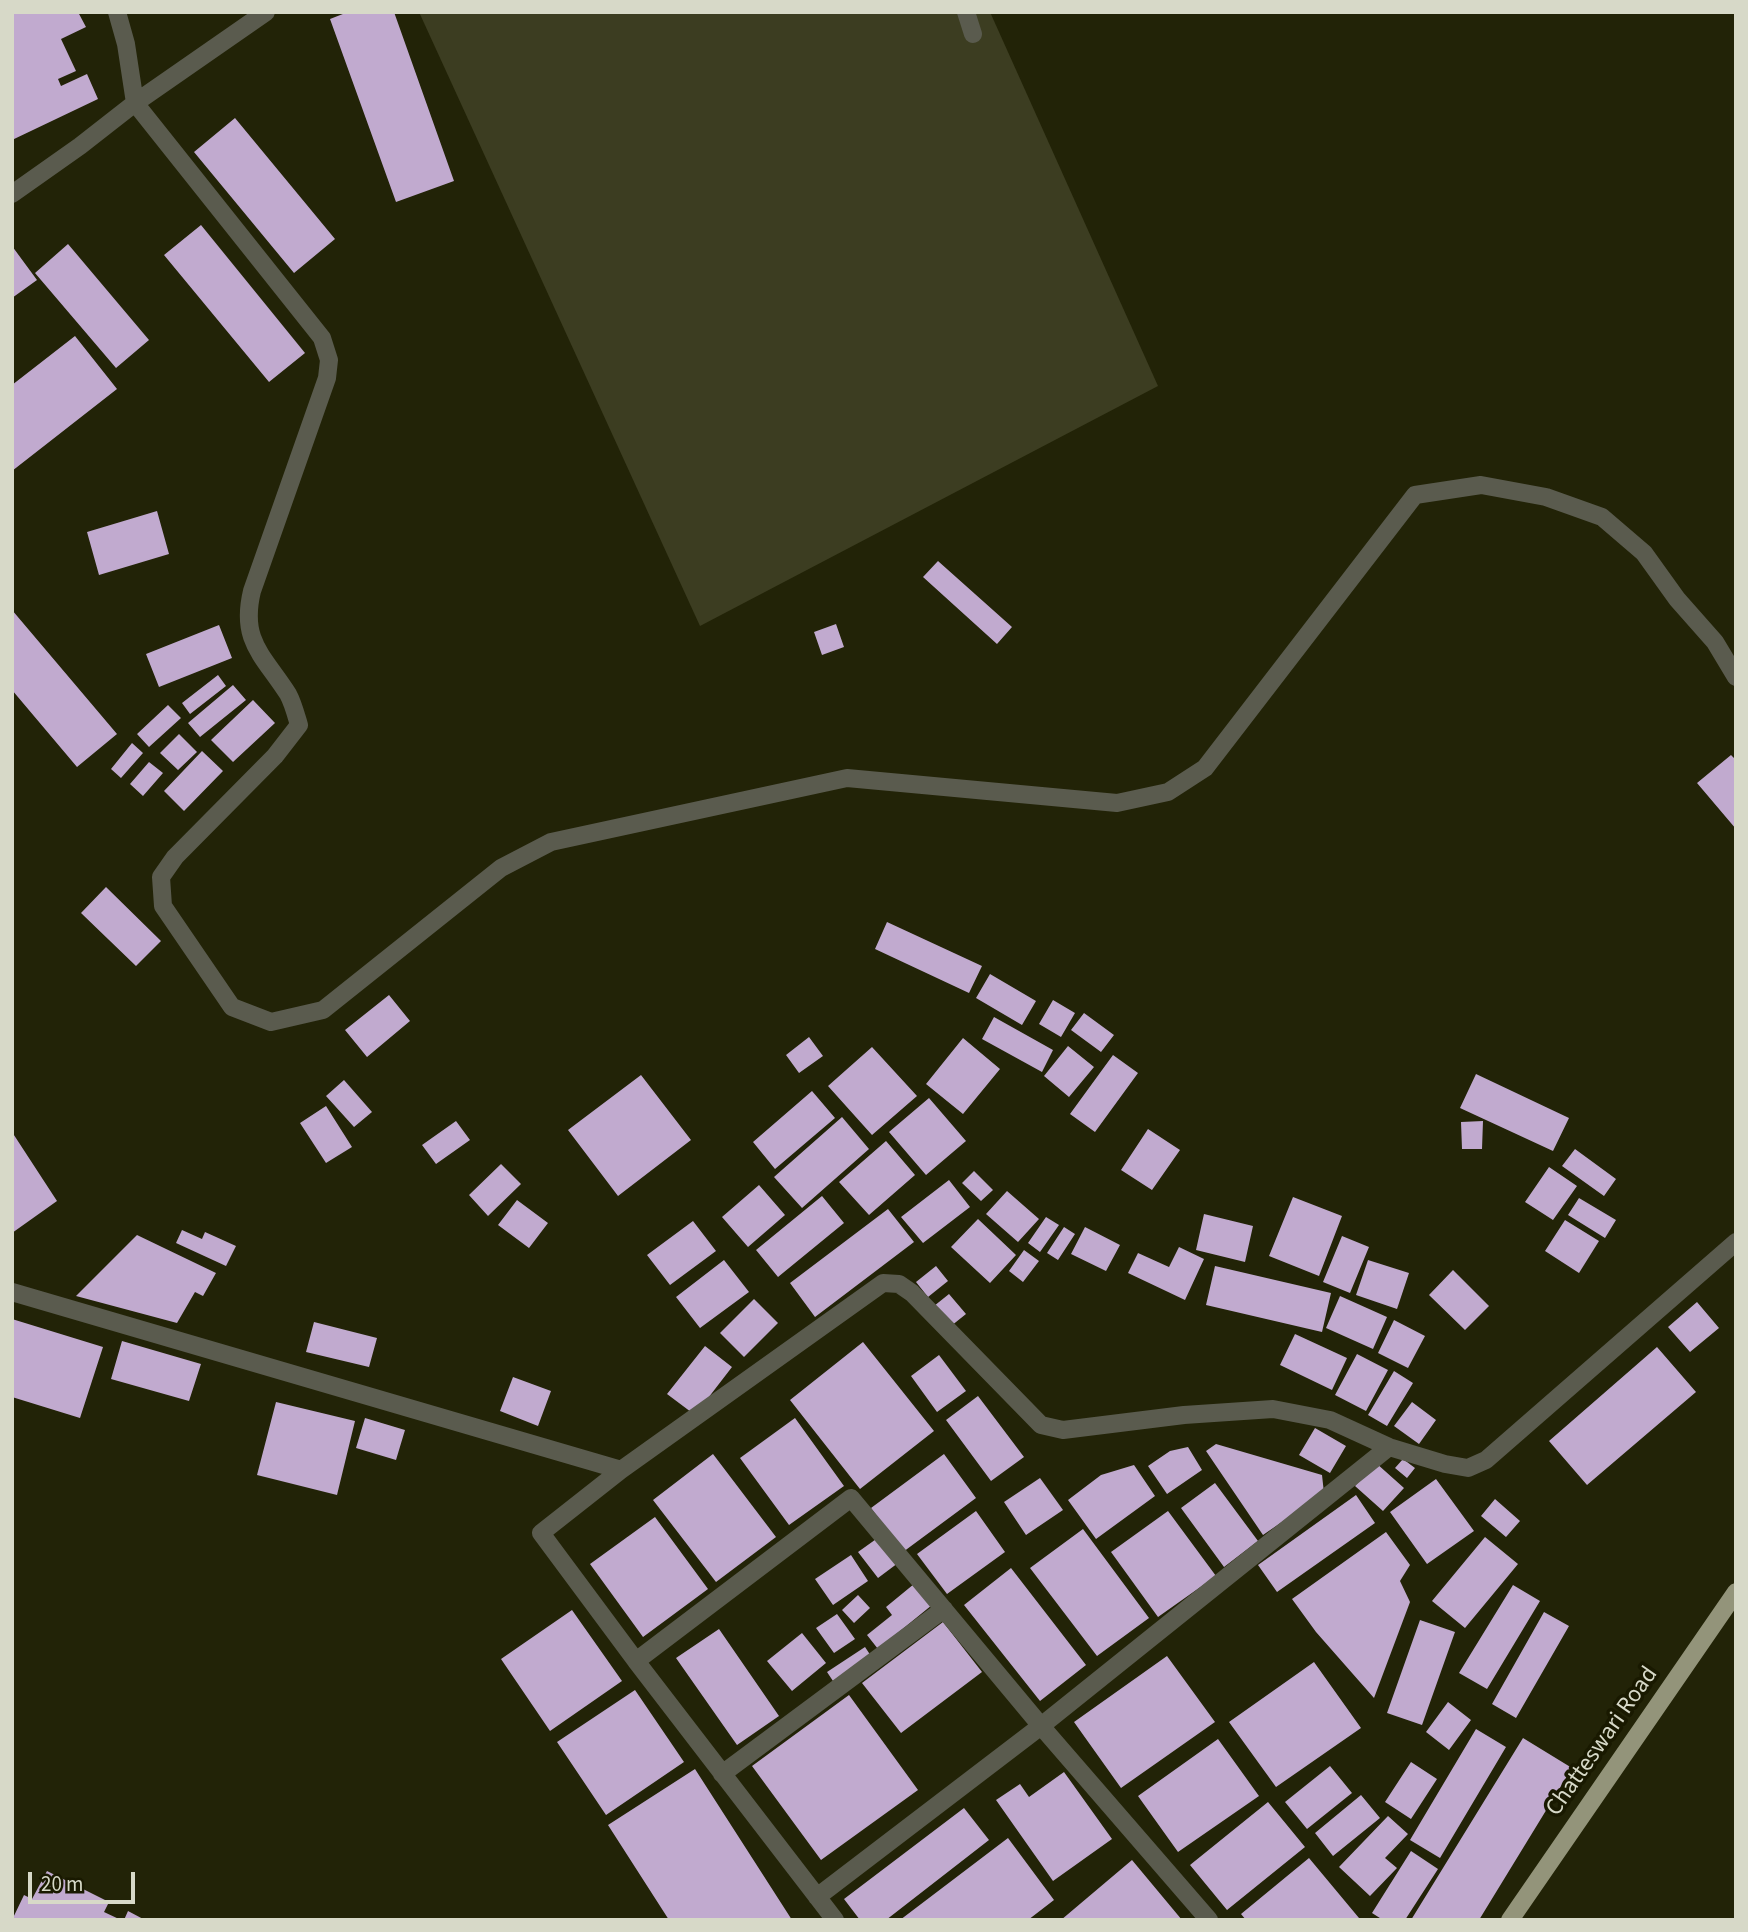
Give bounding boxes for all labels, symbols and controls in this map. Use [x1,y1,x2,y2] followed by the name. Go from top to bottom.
[1541,1662,1665,1822] street label: Chatteswari Road
[32,1858,138,1902] scale bar
[41,1869,83,1899] text: 20 m

